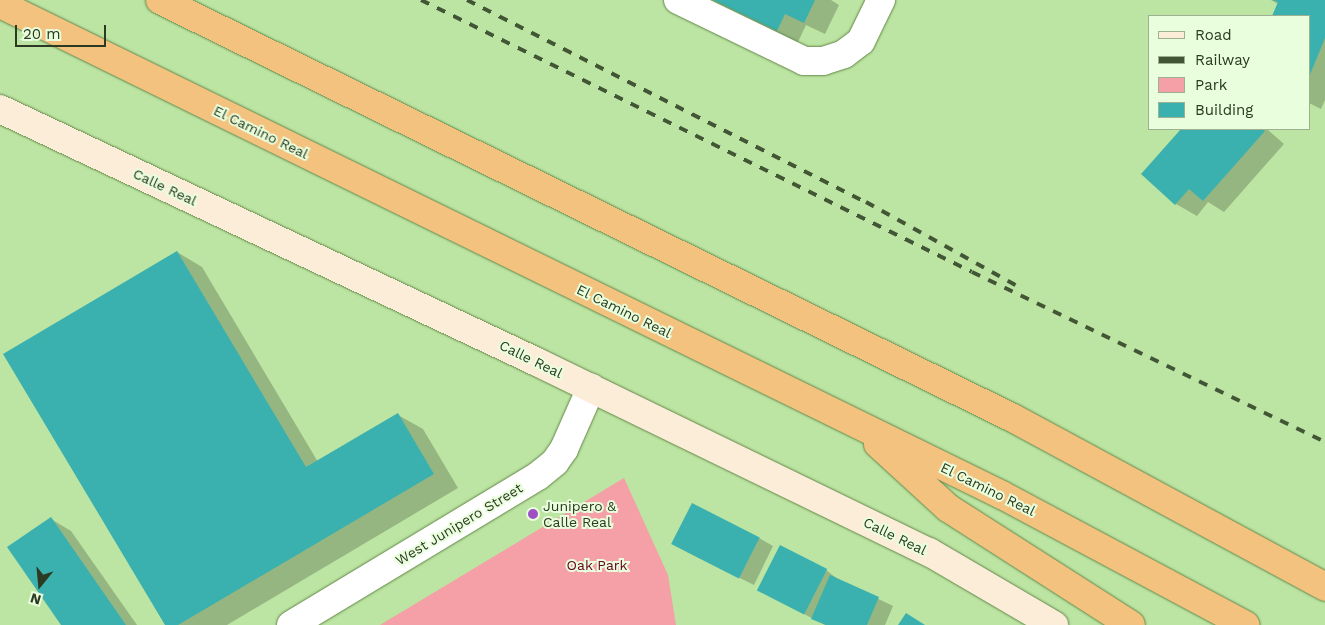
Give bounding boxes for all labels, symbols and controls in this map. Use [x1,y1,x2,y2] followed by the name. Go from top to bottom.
[18,15,109,47] scale bar
[1148,15,1310,130] legend
[23,25,61,43] text: 20 m
[1195,26,1232,44] text: Road
[1195,51,1250,69] text: Railway
[1195,76,1227,94] text: Park
[1195,101,1253,119] text: Building
[211,102,311,162] street label: El Camino Real
[130,165,200,209] street label: Calle Real
[574,281,674,341] street label: El Camino Real
[497,336,565,382] street label: Calle Real
[938,459,1038,519] street label: El Camino Real
[392,479,526,569] street label: West Junipero Street
[543,498,616,530] place label: Junipero & Calle Real
[527,508,539,520] marker: Junipero & Calle Real
[861,513,929,559] street label: Calle Real
[566,557,628,573] park label: Oak Park
[15,560,65,610] north arrow
[28,590,43,609] text: N

